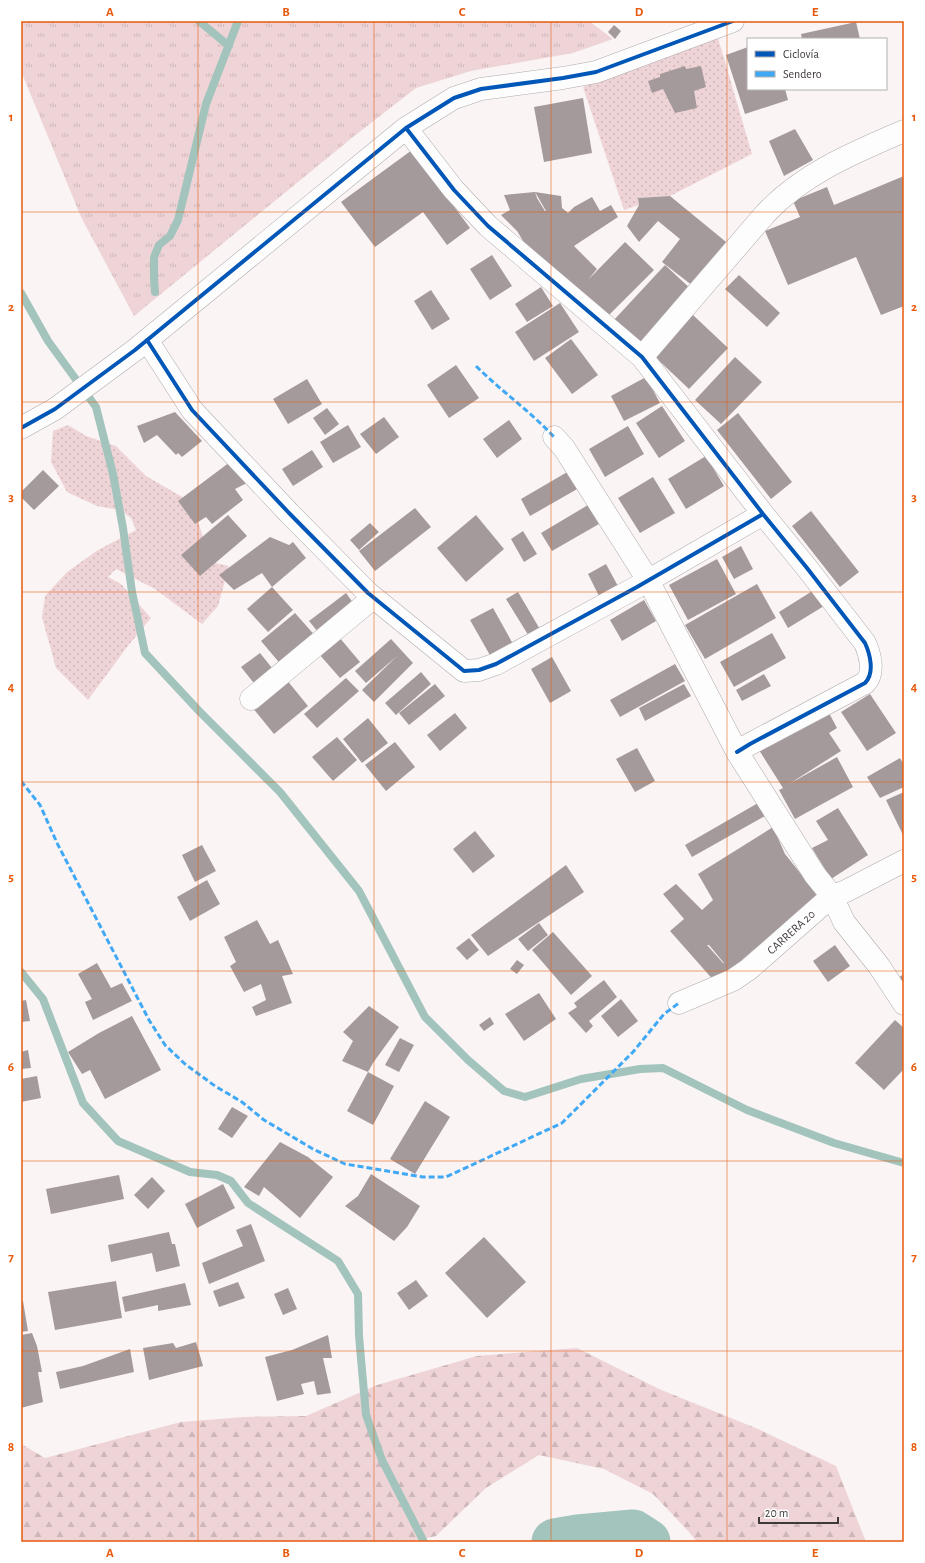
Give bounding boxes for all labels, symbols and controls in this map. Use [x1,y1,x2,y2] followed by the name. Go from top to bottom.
[106,6,114,19] text: A
[282,6,290,19] text: B
[459,6,466,19] text: C
[635,6,644,19] text: D
[812,6,819,19] text: E
[747,38,887,90] legend
[783,48,819,60] text: Ciclovía
[783,68,822,80] text: Sendero
[9,111,13,124] text: 1
[912,111,916,124] text: 1
[8,301,14,314] text: 2
[911,301,917,314] text: 2
[8,491,14,504] text: 3
[911,491,917,504] text: 3
[8,681,15,694] text: 4
[911,681,918,694] text: 4
[8,871,14,884] text: 5
[911,871,917,884] text: 5
[765,908,817,956] street label: CARRERA 20
[8,1061,14,1074] text: 6
[911,1061,917,1074] text: 6
[8,1251,14,1264] text: 7
[911,1251,917,1264] text: 7
[8,1441,14,1454] text: 8
[911,1441,917,1454] text: 8
[759,1499,838,1525] scale bar
[765,1507,788,1519] text: 20 m
[106,1547,114,1560] text: A
[282,1547,290,1560] text: B
[459,1547,466,1560] text: C
[635,1547,644,1560] text: D
[812,1547,819,1560] text: E

